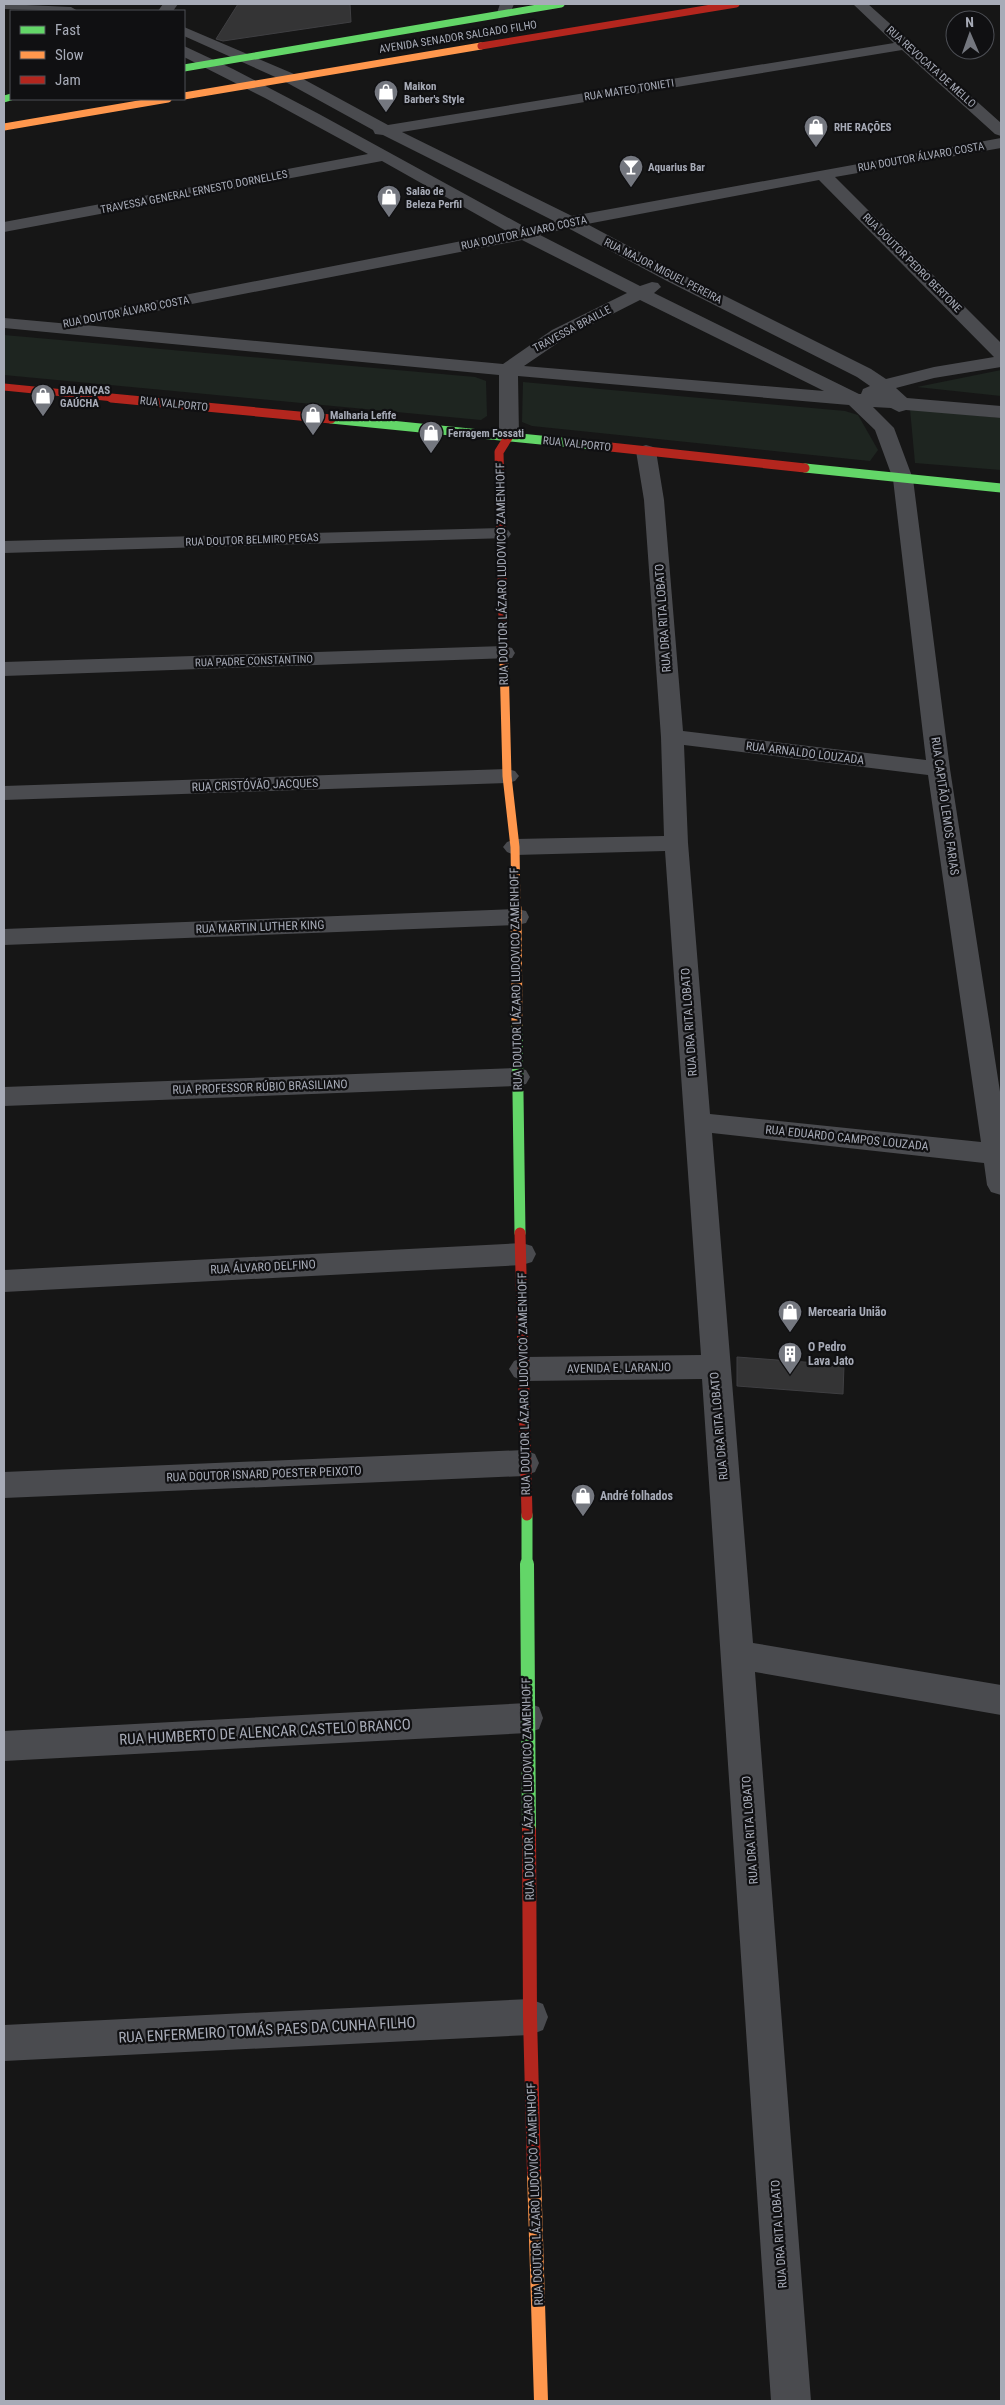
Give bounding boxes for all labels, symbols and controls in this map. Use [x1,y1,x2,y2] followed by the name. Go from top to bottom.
[10,10,185,100] legend
[945,10,995,60] north arrow
[965,14,974,30] text: N
[378,18,538,56] street label: AVENIDA SENADOR SALGADO FILHO
[55,21,80,39] text: Fast
[884,23,978,111] street label: RUA REVOCATA DE MELLO
[55,46,84,64] text: Slow
[55,71,81,89] text: Jam
[583,76,675,104] street label: RUA MATEO TONIETI
[373,79,399,113] shop icon: Maikon Barber's Style
[404,80,465,106] place label: Maikon Barber's Style
[803,114,829,148] shop icon: RHE RAÇÕES
[834,121,892,134] place label: RHE RAÇÕES
[857,139,986,175] street label: RUA DOUTOR ÁLVARO COSTA
[618,154,644,188] bar icon: Aquarius Bar
[648,161,705,174] place label: Aquarius Bar
[99,167,289,217] street label: TRAVESSA GENERAL ERNESTO DORNELLES
[376,184,402,218] shop icon: Salão de Beleza Perfil
[406,185,462,211] place label: Salão de Beleza Perfil
[860,211,965,316] street label: RUA DOUTOR PEDRO BERTONE
[460,213,589,253] street label: RUA DOUTOR ÁLVARO COSTA
[602,236,725,307] street label: RUA MAJOR MIGUEL PEREIRA
[62,293,191,331] street label: RUA DOUTOR ÁLVARO COSTA
[531,303,614,355] street label: TRAVESSA BRAILLE
[30,383,56,417] shop icon: BALANÇAS GAÚCHA
[60,384,110,410] place label: BALANÇAS GAÚCHA
[139,394,209,414] street label: RUA VALPORTO
[300,402,326,436] shop icon: Malharia Lefife
[330,409,396,422] place label: Malharia Lefife
[418,420,444,454] shop icon: Ferragem Fossati
[448,427,524,440] place label: Ferragem Fossati
[542,434,612,454] street label: RUA VALPORTO
[492,462,511,685] street label: RUA DOUTOR LÁZARO LUDOVICO ZAMENHOFF
[185,531,319,549] street label: RUA DOUTOR BELMIRO PEGAS
[652,563,674,673] street label: RUA DRA RITA LOBATO
[195,652,313,670] street label: RUA PADRE CONSTANTINO
[928,736,964,876] street label: RUA CAPITÃO LEMOS FARIAS
[745,739,865,767] street label: RUA ARNALDO LOUZADA
[191,774,319,794] street label: RUA CRISTÓVÃO JACQUES
[506,867,525,1090] street label: RUA DOUTOR LÁZARO LUDOVICO ZAMENHOFF
[195,918,325,936] street label: RUA MARTIN LUTHER KING
[678,967,700,1077] street label: RUA DRA RITA LOBATO
[172,1076,348,1097] street label: RUA PROFESSOR RÚBIO BRASILIANO
[765,1122,929,1154] street label: RUA EDUARDO CAMPOS LOUZADA
[210,1256,316,1277] street label: RUA ÁLVARO DELFINO
[514,1272,533,1495] street label: RUA DOUTOR LÁZARO LUDOVICO ZAMENHOFF
[777,1299,803,1333] shop icon: Mercearia União
[808,1305,886,1319] place label: Mercearia União
[808,1340,854,1368] place label: O Pedro Lava Jato
[777,1341,803,1375] building icon: O Pedro Lava Jato
[567,1360,671,1376] street label: AVENIDA E. LARANJO
[707,1371,731,1481] street label: RUA DRA RITA LOBATO
[166,1464,362,1484] street label: RUA DOUTOR ISNARD POESTER PEIXOTO
[570,1483,596,1517] shop icon: André folhados
[600,1489,674,1503] place label: André folhados
[518,1677,537,1900] street label: RUA DOUTOR LÁZARO LUDOVICO ZAMENHOFF
[119,1715,411,1749] street label: RUA HUMBERTO DE ALENCAR CASTELO BRANCO
[739,1775,761,1885] street label: RUA DRA RITA LOBATO
[118,2013,416,2047] street label: RUA ENFERMEIRO TOMÁS PAES DA CUNHA FILHO
[523,2082,546,2306] street label: RUA DOUTOR LÁZARO LUDOVICO ZAMENHOFF
[768,2179,790,2289] street label: RUA DRA RITA LOBATO

